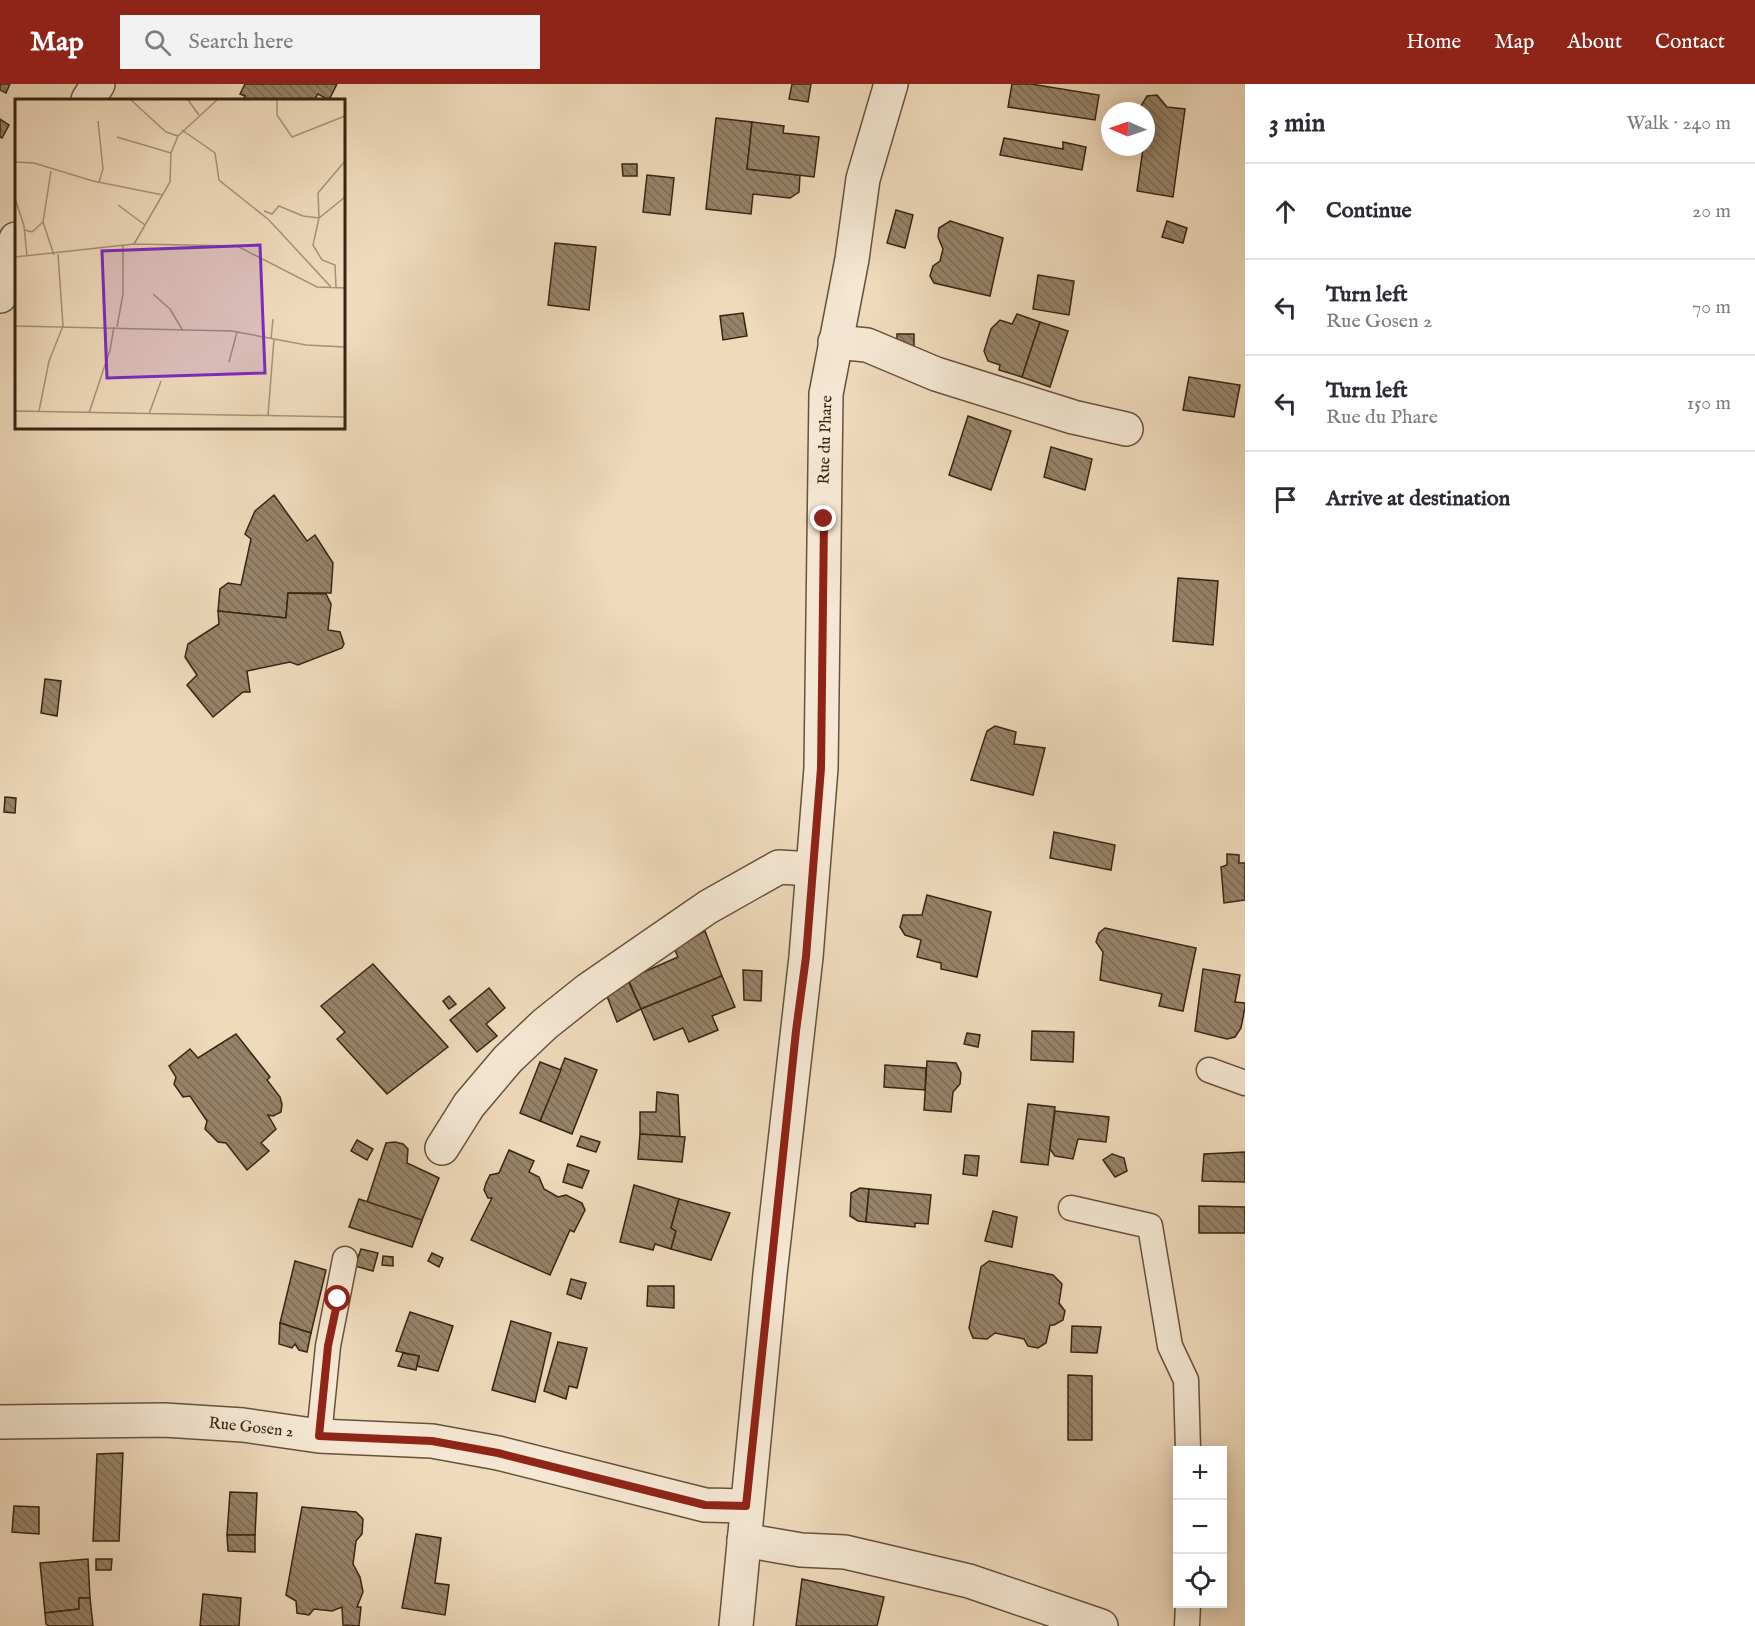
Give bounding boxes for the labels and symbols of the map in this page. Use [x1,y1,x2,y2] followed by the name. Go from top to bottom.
[15,99,345,429] inset map
[1101,102,1155,156] north arrow
[814,395,838,485] street label: Rue du Phare
[810,505,836,531] route end
[324,1285,350,1311] route start
[208,1414,294,1442] street label: Rue Gosen 2

